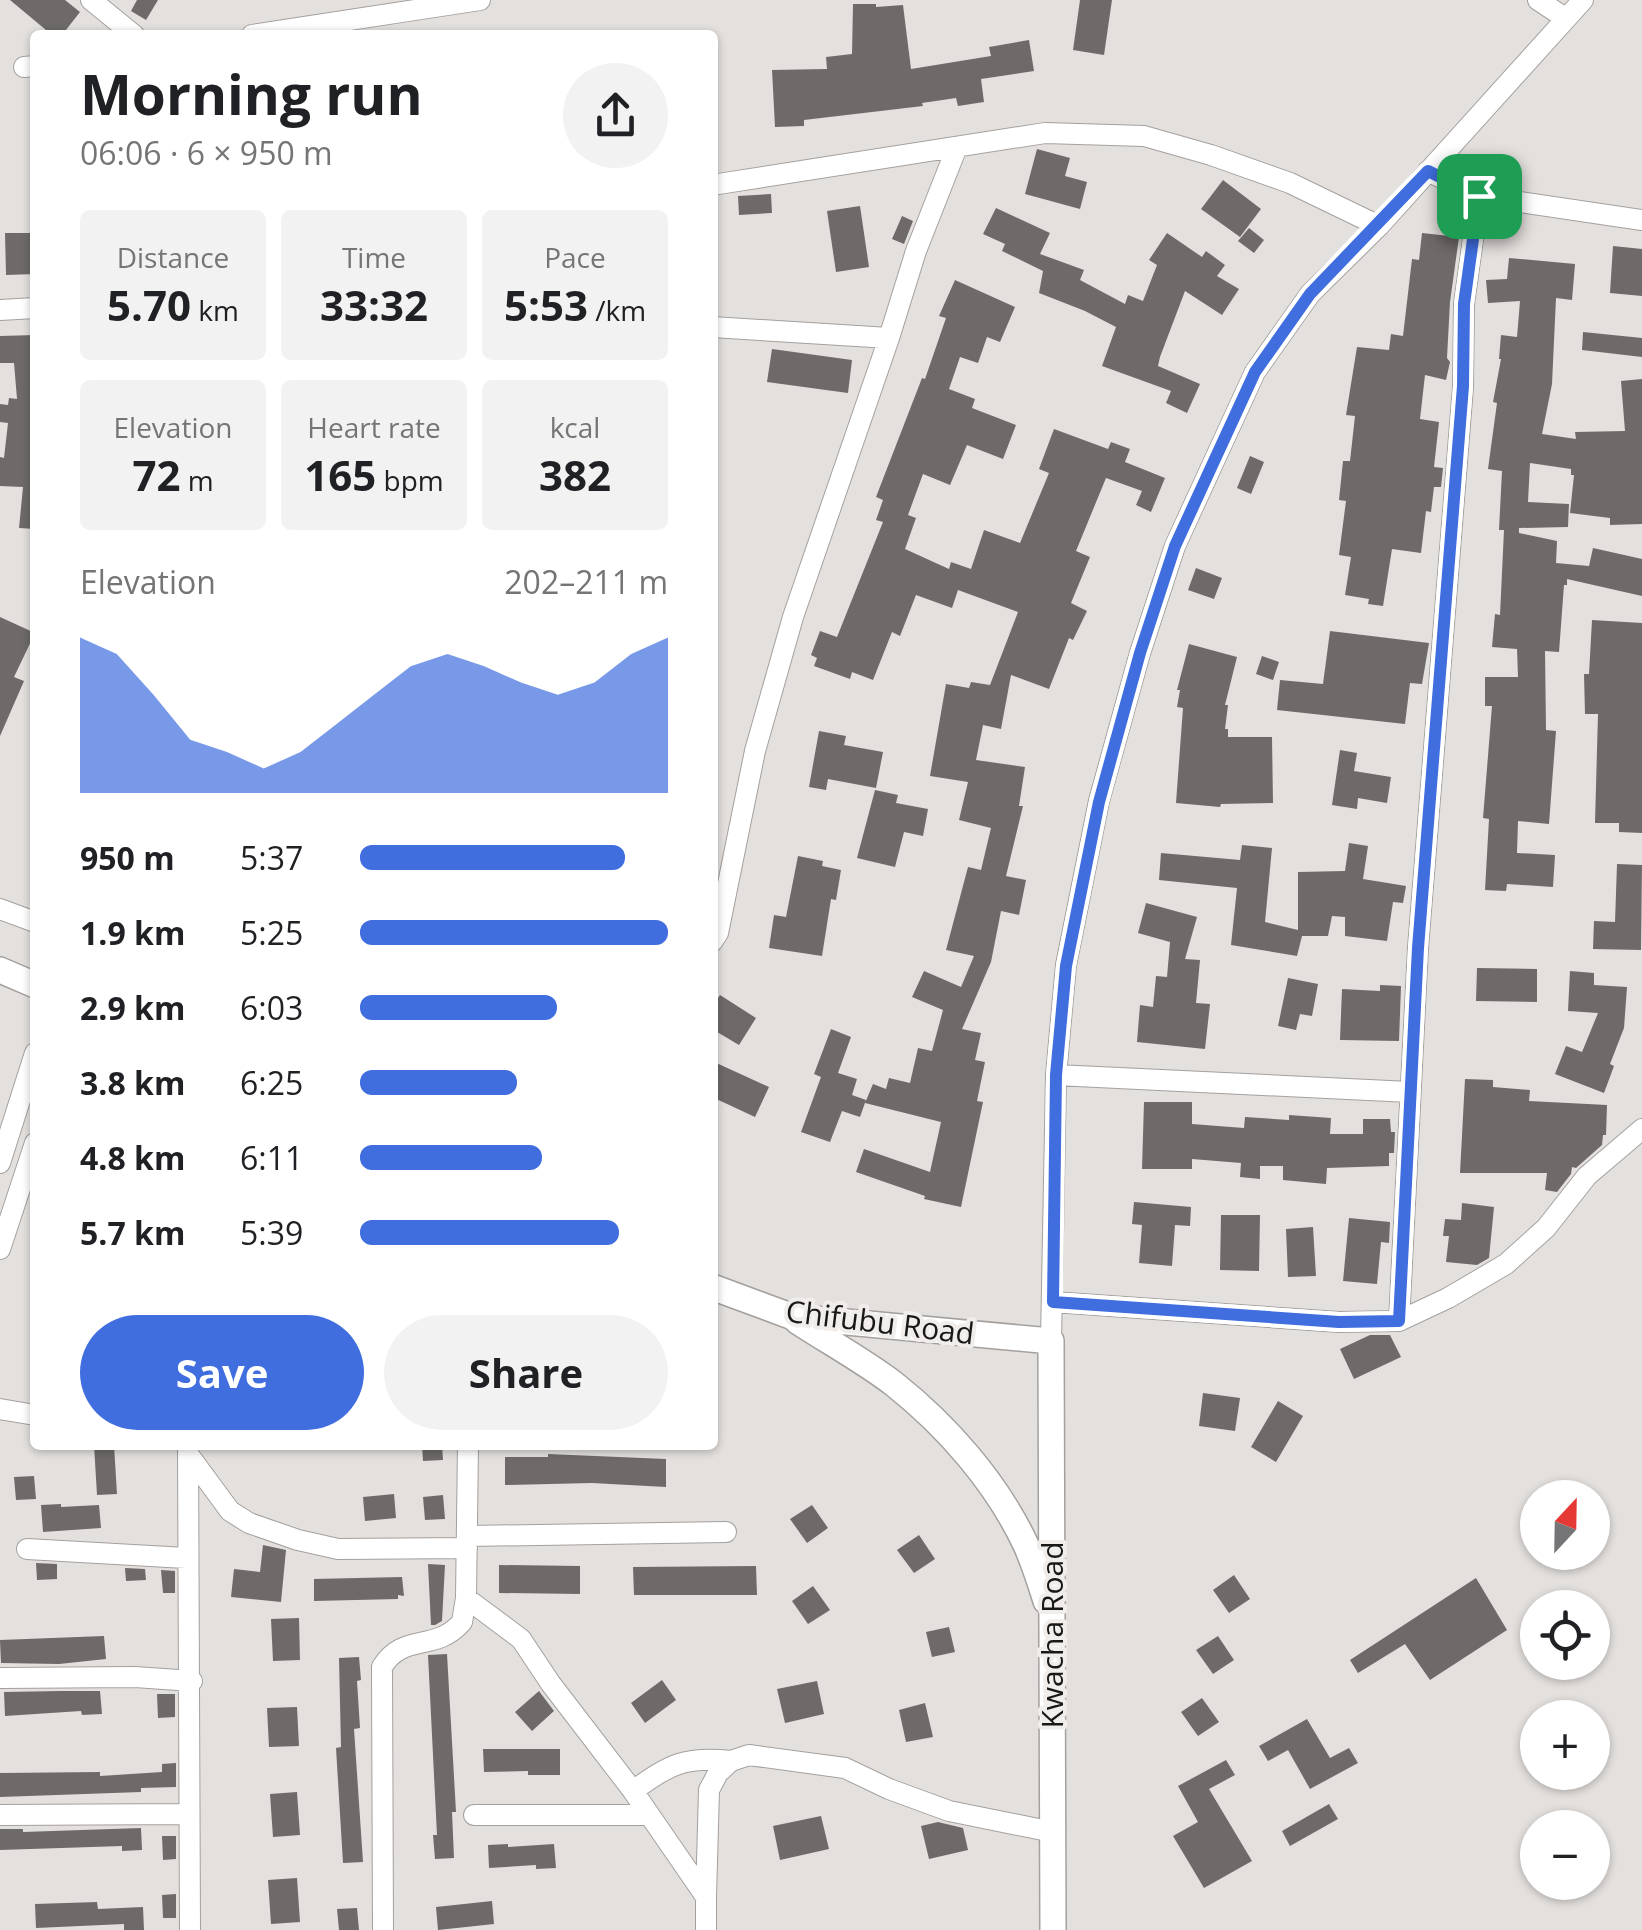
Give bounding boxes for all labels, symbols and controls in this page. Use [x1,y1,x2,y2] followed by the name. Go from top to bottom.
[80,56,423,131] text: Morning run
[563,63,668,168] button: share
[80,131,333,174] text: 06:06 · 6 × 950 m
[1437,154,1522,239] pin
[1452,169,1507,224] icon: arrive
[117,238,229,276] text: Distance
[342,238,406,276] text: Time
[544,238,606,276] text: Pace
[107,276,191,333] text: 5.70
[320,276,428,333] text: 33:32
[504,276,588,333] text: 5:53
[191,291,239,329] text: km
[588,291,646,329] text: /km
[114,408,232,446] text: Elevation
[307,408,441,446] text: Heart rate
[550,408,600,446] text: kcal
[132,446,180,503] text: 72
[304,446,376,503] text: 165
[539,446,611,503] text: 382
[180,461,214,499] text: m
[376,461,444,499] text: bpm
[80,560,216,603] text: Elevation
[504,560,668,603] text: 202–211 m
[80,836,175,879] text: 950 m
[240,836,303,879] text: 5:37
[80,911,185,954] text: 1.9 km
[240,911,303,954] text: 5:25
[80,986,185,1029] text: 2.9 km
[240,986,303,1029] text: 6:03
[80,1061,185,1104] text: 3.8 km
[240,1061,303,1104] text: 6:25
[80,1136,185,1179] text: 4.8 km
[240,1136,303,1179] text: 6:11
[80,1211,185,1254] text: 5.7 km
[240,1211,303,1254] text: 5:39
[784,1290,977,1353] street label: Chifubu Road
[80,1315,364,1430] button: Save
[384,1315,668,1430] button: Share
[1520,1480,1610,1570] north arrow
[1520,1480,1610,1900] map controls
[1031,1541,1072,1729] street label: Kwacha Road
[1520,1590,1610,1680] button: locate
[1520,1700,1610,1790] button: +
[1520,1810,1610,1900] button: −

